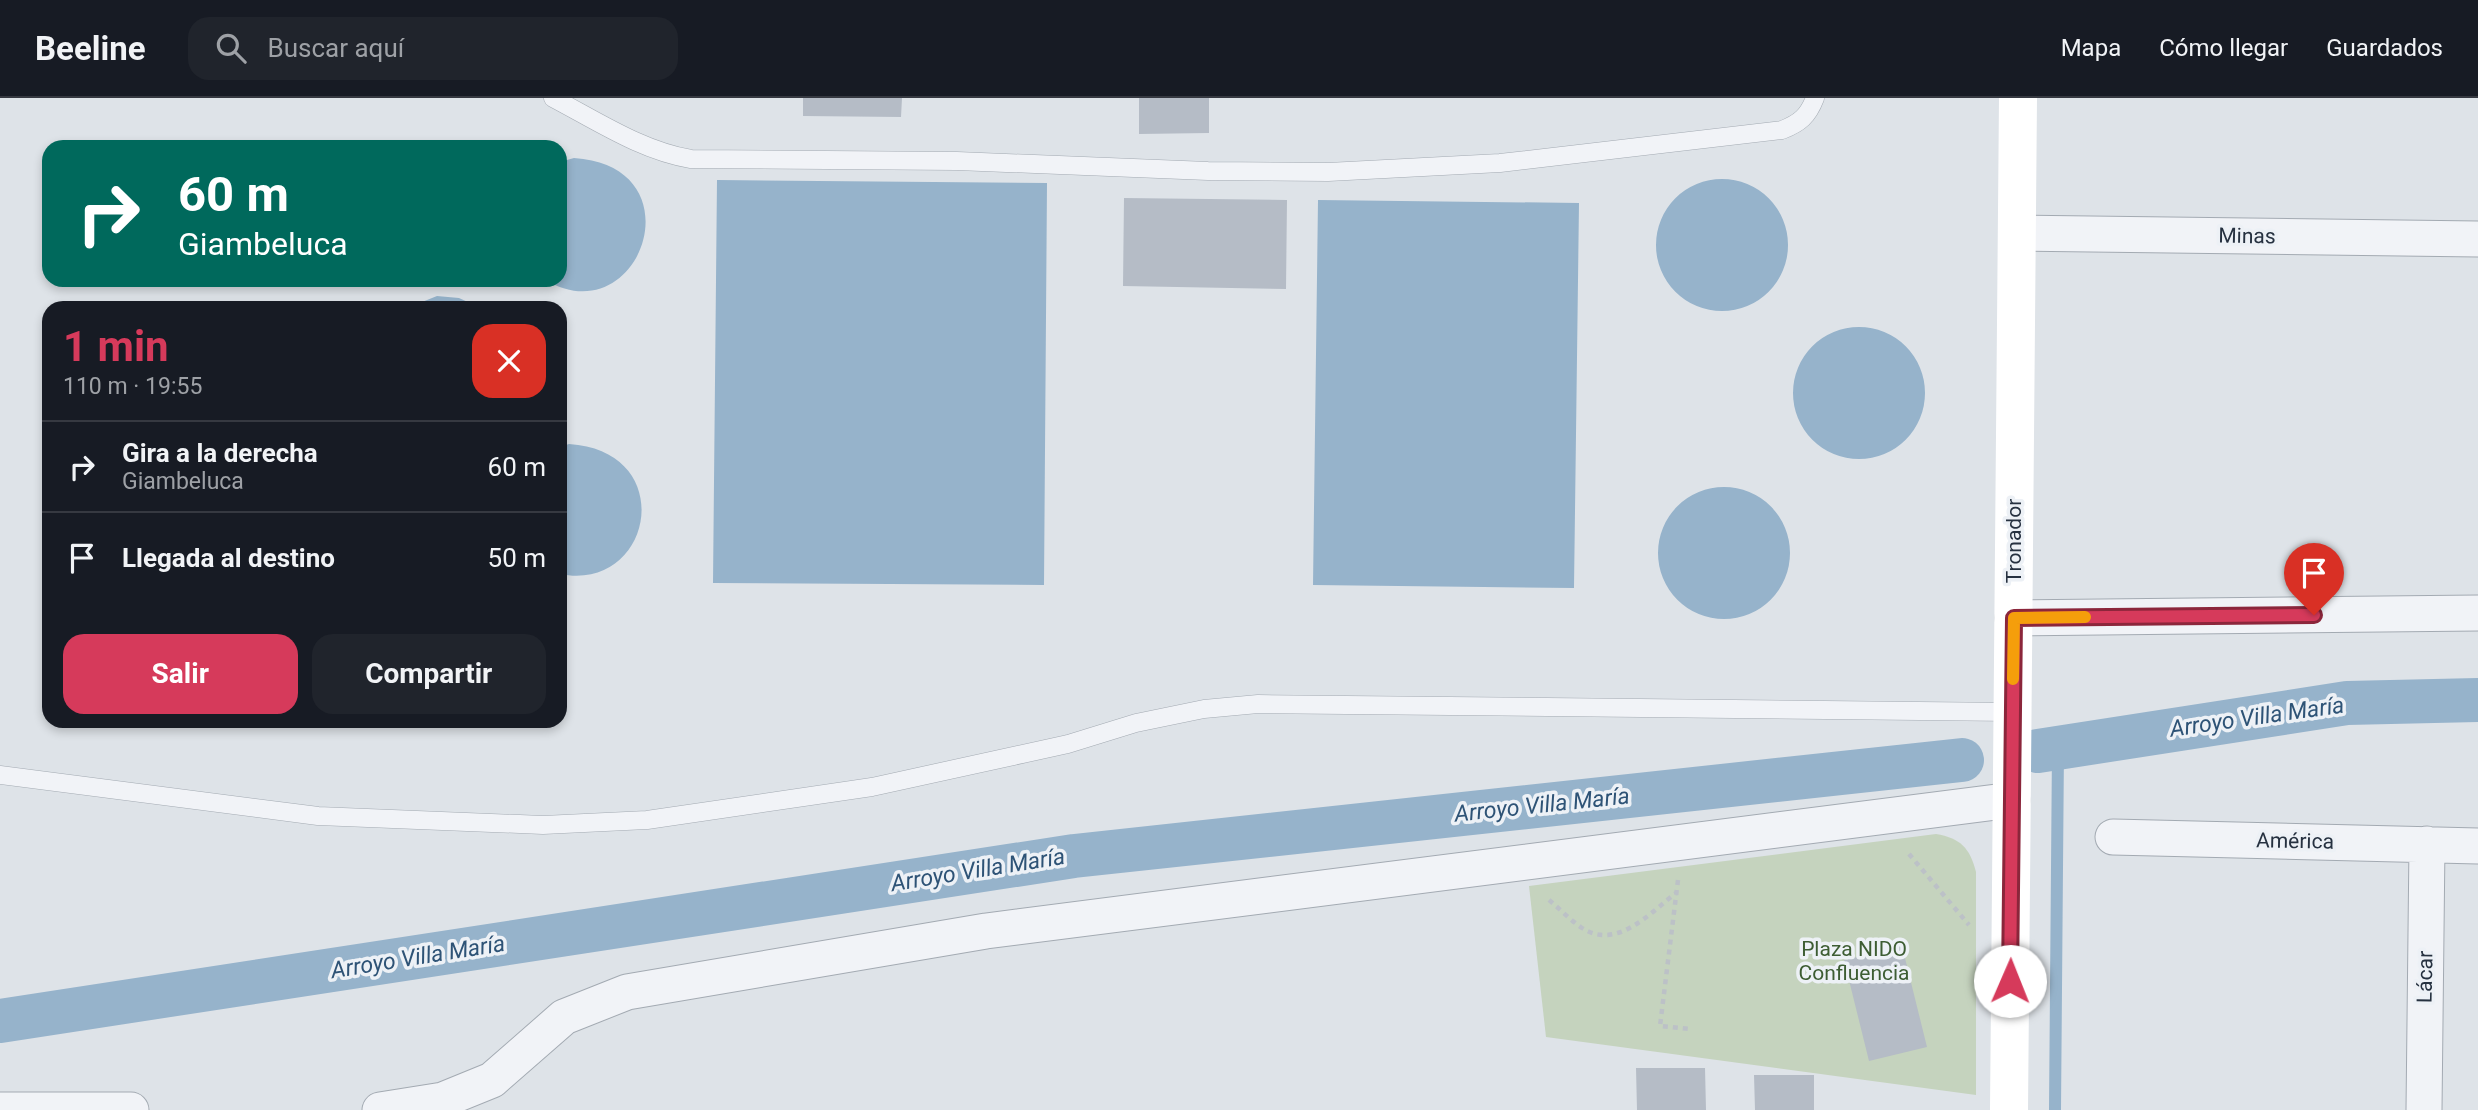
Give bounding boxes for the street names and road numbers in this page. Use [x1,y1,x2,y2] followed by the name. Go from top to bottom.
[2218,224,2276,248] street label: Minas
[2002,499,2026,583] street label: Tronador
[2256,828,2334,854] street label: América
[2413,951,2437,1003] street label: Lácar

